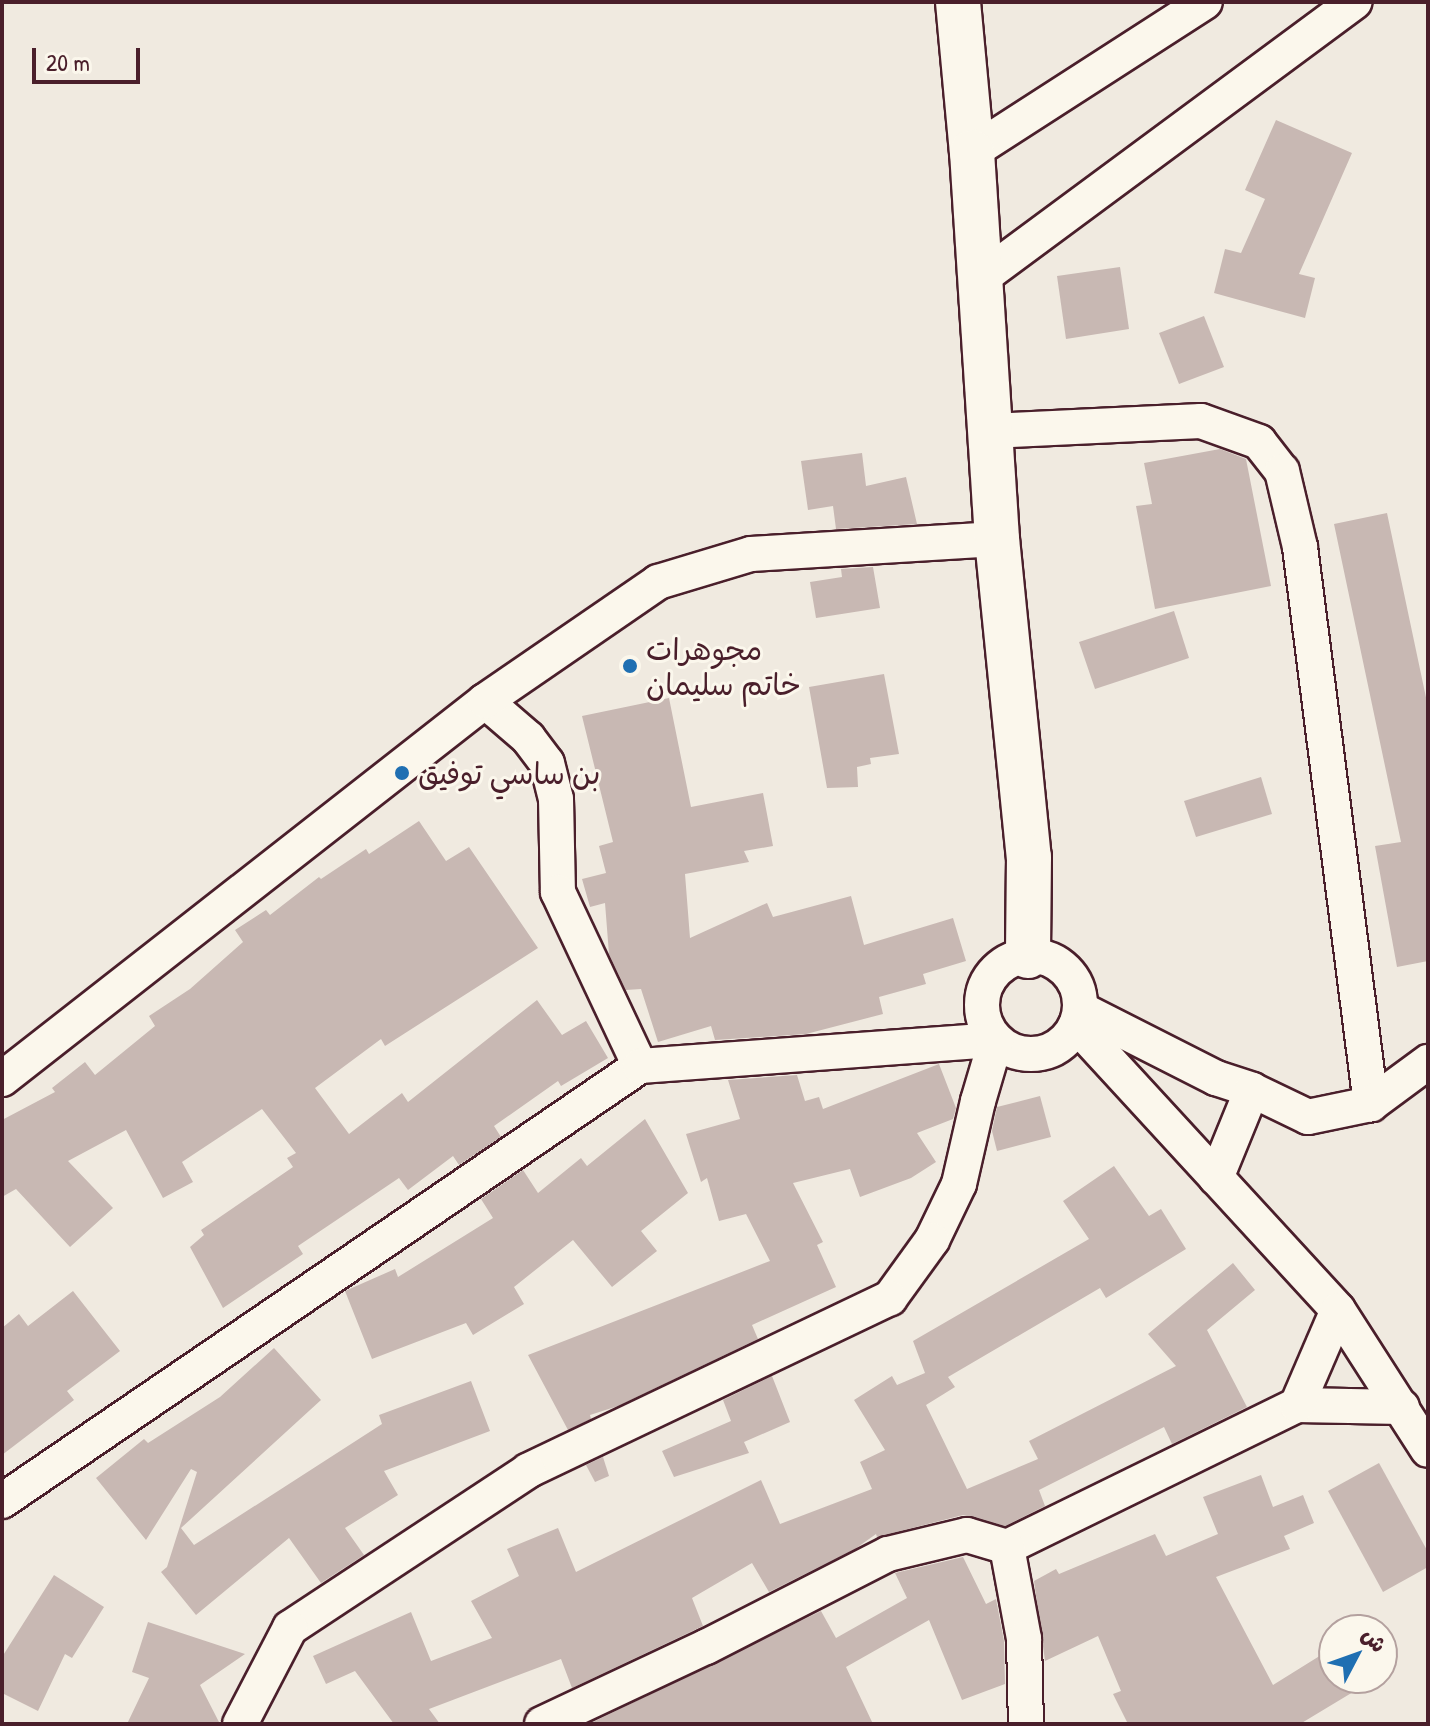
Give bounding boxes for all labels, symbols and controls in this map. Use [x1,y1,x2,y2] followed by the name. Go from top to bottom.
[36,32,144,82] scale bar
[46,46,90,78] text: 20 m
[646,631,801,702] place label: مجوهرات خاتم سليمان
[621,657,639,675] marker: مجوهرات خاتم سليمان
[418,755,601,791] place label: بن ساسي توفيق
[393,764,411,782] marker: بن ساسي توفيق
[1318,1614,1398,1694] north arrow
[1355,1621,1394,1659] text: ش

